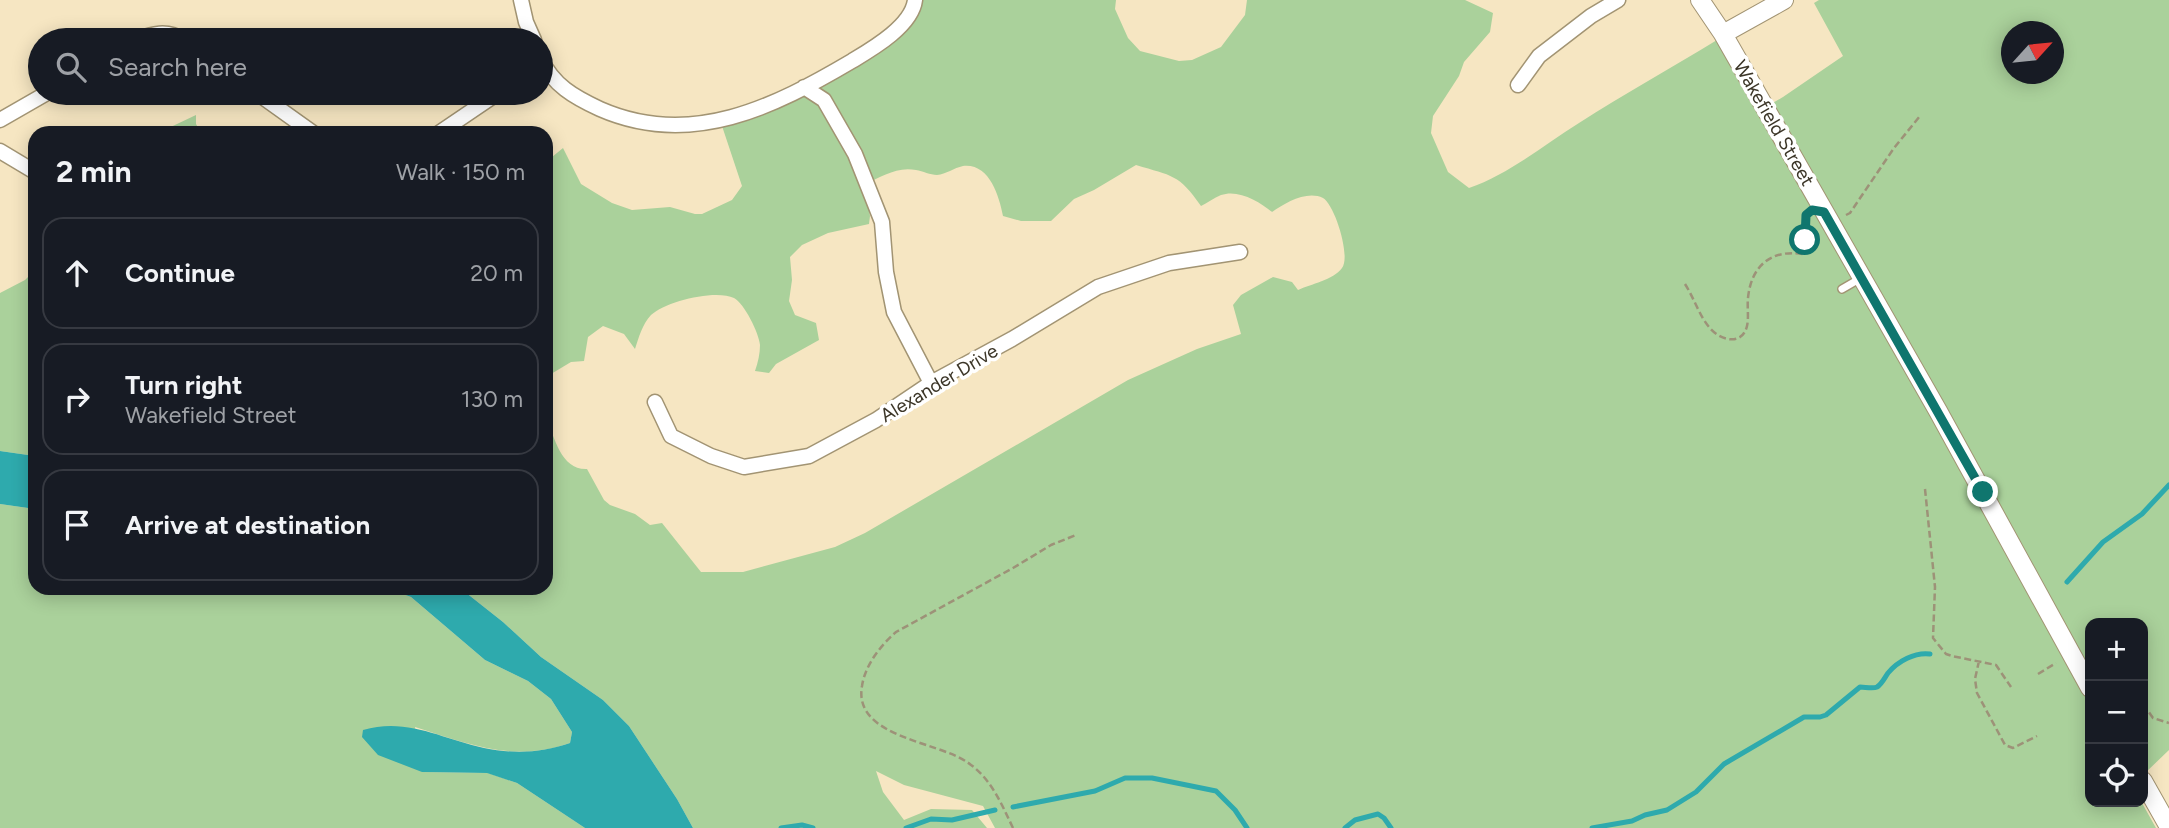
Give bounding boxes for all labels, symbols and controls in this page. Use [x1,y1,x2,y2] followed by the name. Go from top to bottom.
[2001,21,2064,84] north arrow
[28,28,553,105] search box
[52,48,90,86] icon: search
[108,51,247,83] text: Search here
[1729,56,1819,190] street label: Wakefield Street
[56,153,132,190] text: 2 min
[396,158,525,186] text: Walk · 150 m
[1789,224,1820,255] route start
[58,254,96,292] icon: ahead
[125,257,235,289] text: Continue
[470,259,523,287] text: 20 m
[876,339,1002,427] street label: Alexander Drive
[125,369,242,401] text: Turn right
[58,380,96,418] icon: right
[461,385,523,413] text: 130 m
[125,401,296,429] text: Wakefield Street
[1967,476,1998,507] route end
[58,506,96,544] icon: arrive
[125,509,370,541] text: Arrive at destination
[2085,618,2148,807] map controls
[2085,618,2148,681] button: +
[2085,681,2148,744] button: −
[2085,744,2148,807] button: locate

